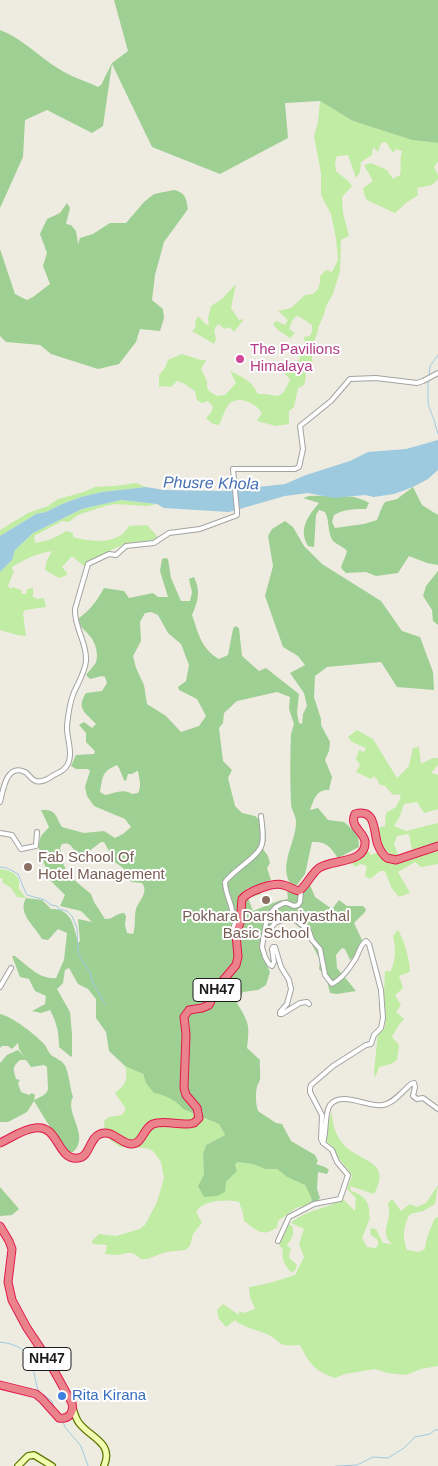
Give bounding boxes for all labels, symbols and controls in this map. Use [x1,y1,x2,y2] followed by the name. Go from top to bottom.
[250,341,340,376] place label: The Pavilions Himalaya
[234,353,246,365] marker: The Pavilions Himalaya
[163,474,259,494] water label: Phusre Khola
[38,849,165,884] place label: Fab School Of Hotel Management
[22,861,34,873] marker: Fab School Of Hotel Management
[260,894,272,906] marker: Pokhara Darshaniyasthal Basic School
[182,908,350,943] place label: Pokhara Darshaniyasthal Basic School
[193,978,241,1002] road number: NH47
[23,1348,71,1370] road number: NH47
[72,1387,146,1405] place label: Rita Kirana
[56,1390,68,1402] marker: Rita Kirana

